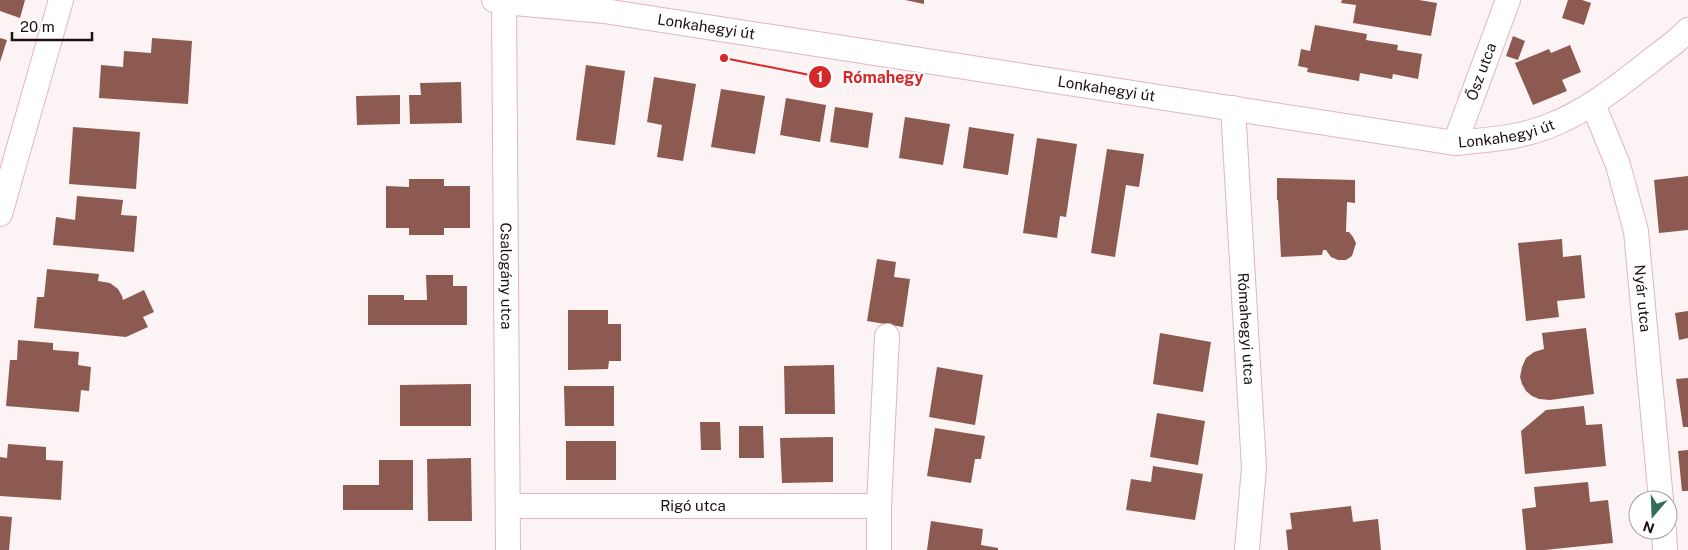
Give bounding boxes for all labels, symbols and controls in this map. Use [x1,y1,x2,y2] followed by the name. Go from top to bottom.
[12,10,92,42] scale bar
[656,10,756,42] street label: Lonkahegyi út
[20,18,55,35] text: 20 m
[1462,40,1499,103] street label: Ősz utca
[807,62,934,93] callout: Rómahegy
[817,68,823,85] text: 1
[842,68,924,87] text: Rómahegy
[1057,72,1157,104] street label: Lonkahegyi út
[1457,116,1557,151] street label: Lonkahegyi út
[498,222,515,330] street label: Csalogány utca
[1631,264,1654,333] street label: Nyár utca
[1235,272,1258,385] street label: Rómahegyi utca
[1628,490,1678,540] north arrow
[660,497,726,514] street label: Rigó utca
[1641,518,1657,537] text: N

